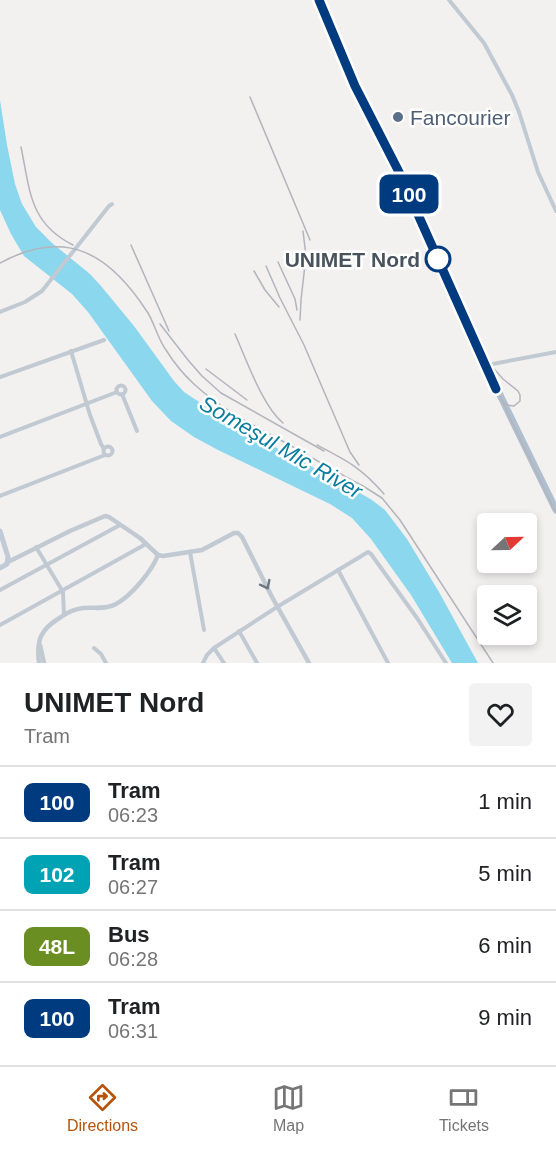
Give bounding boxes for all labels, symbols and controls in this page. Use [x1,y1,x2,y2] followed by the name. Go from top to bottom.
[410,106,510,129] place label: Fancourier
[391,110,405,124] marker: Fancourier
[374,174,444,214] line badge: 100
[391,183,427,206] text: 100
[425,246,451,272] marker: UNIMET Nord
[285,248,420,271] place label: UNIMET Nord
[195,390,368,505] water label: Someşul Mic River
[477,513,537,573] north arrow
[477,513,537,645] map controls
[259,578,270,589] one-way arrow
[477,585,537,645] button: layers
[469,683,532,746] button: heart
[24,687,204,718] text: UNIMET Nord
[24,725,70,747] text: Tram
[108,778,161,803] text: Tram
[478,789,532,814] text: 1 min
[39,791,75,814] text: 100
[108,804,158,826] text: 06:23
[108,850,161,875] text: Tram
[478,861,532,886] text: 5 min
[39,863,75,886] text: 102
[108,876,158,898] text: 06:27
[108,922,150,947] text: Bus
[478,933,532,958] text: 6 min
[39,935,75,958] text: 48L
[108,948,158,970] text: 06:28
[108,994,161,1019] text: Tram
[478,1005,532,1030] text: 9 min
[39,1007,75,1030] text: 100
[108,1020,158,1042] text: 06:31
[67,1081,138,1135] tab: Directions
[272,1081,305,1135] tab: Map
[439,1081,489,1135] tab: Tickets

